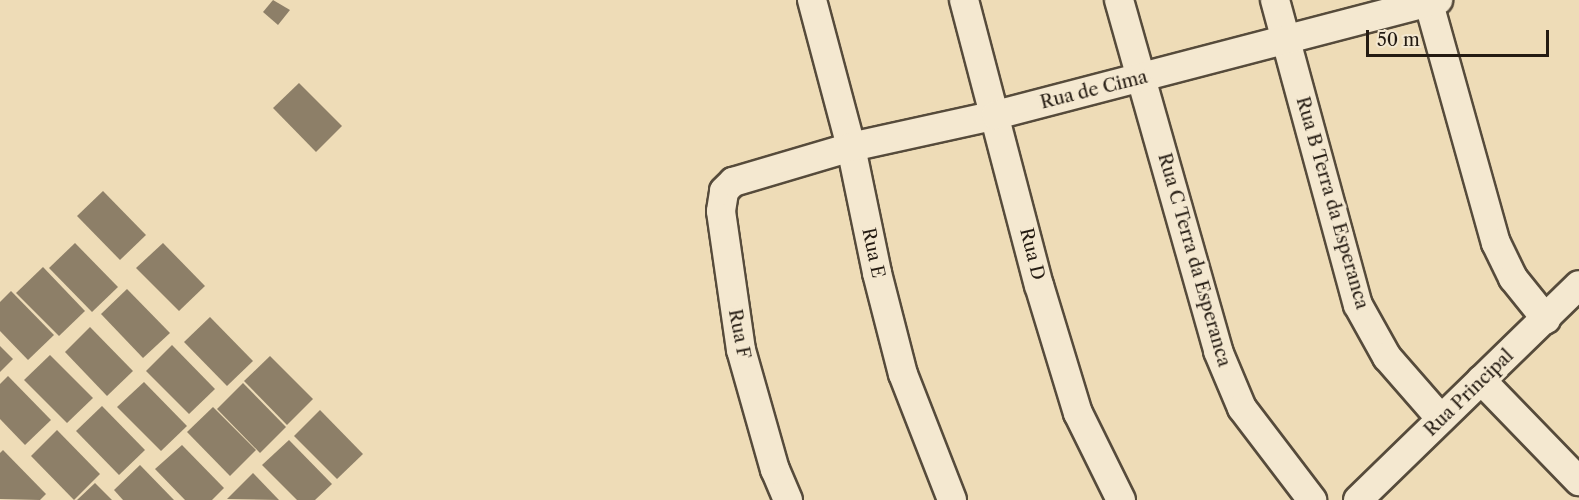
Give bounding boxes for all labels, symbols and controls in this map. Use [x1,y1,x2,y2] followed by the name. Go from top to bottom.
[1369,18,1552,56] scale bar
[1377,29,1420,51] text: 50 m
[1038,66,1150,114] street label: Rua de Cima
[1291,94,1373,312] street label: Rua B Terra da Esperanca
[1153,150,1235,370] street label: Rua C Terra da Esperanca
[857,226,889,280] street label: Rua E
[1015,226,1049,282] street label: Rua D
[724,307,754,361] street label: Rua F
[1420,345,1518,441] street label: Rua Principal

